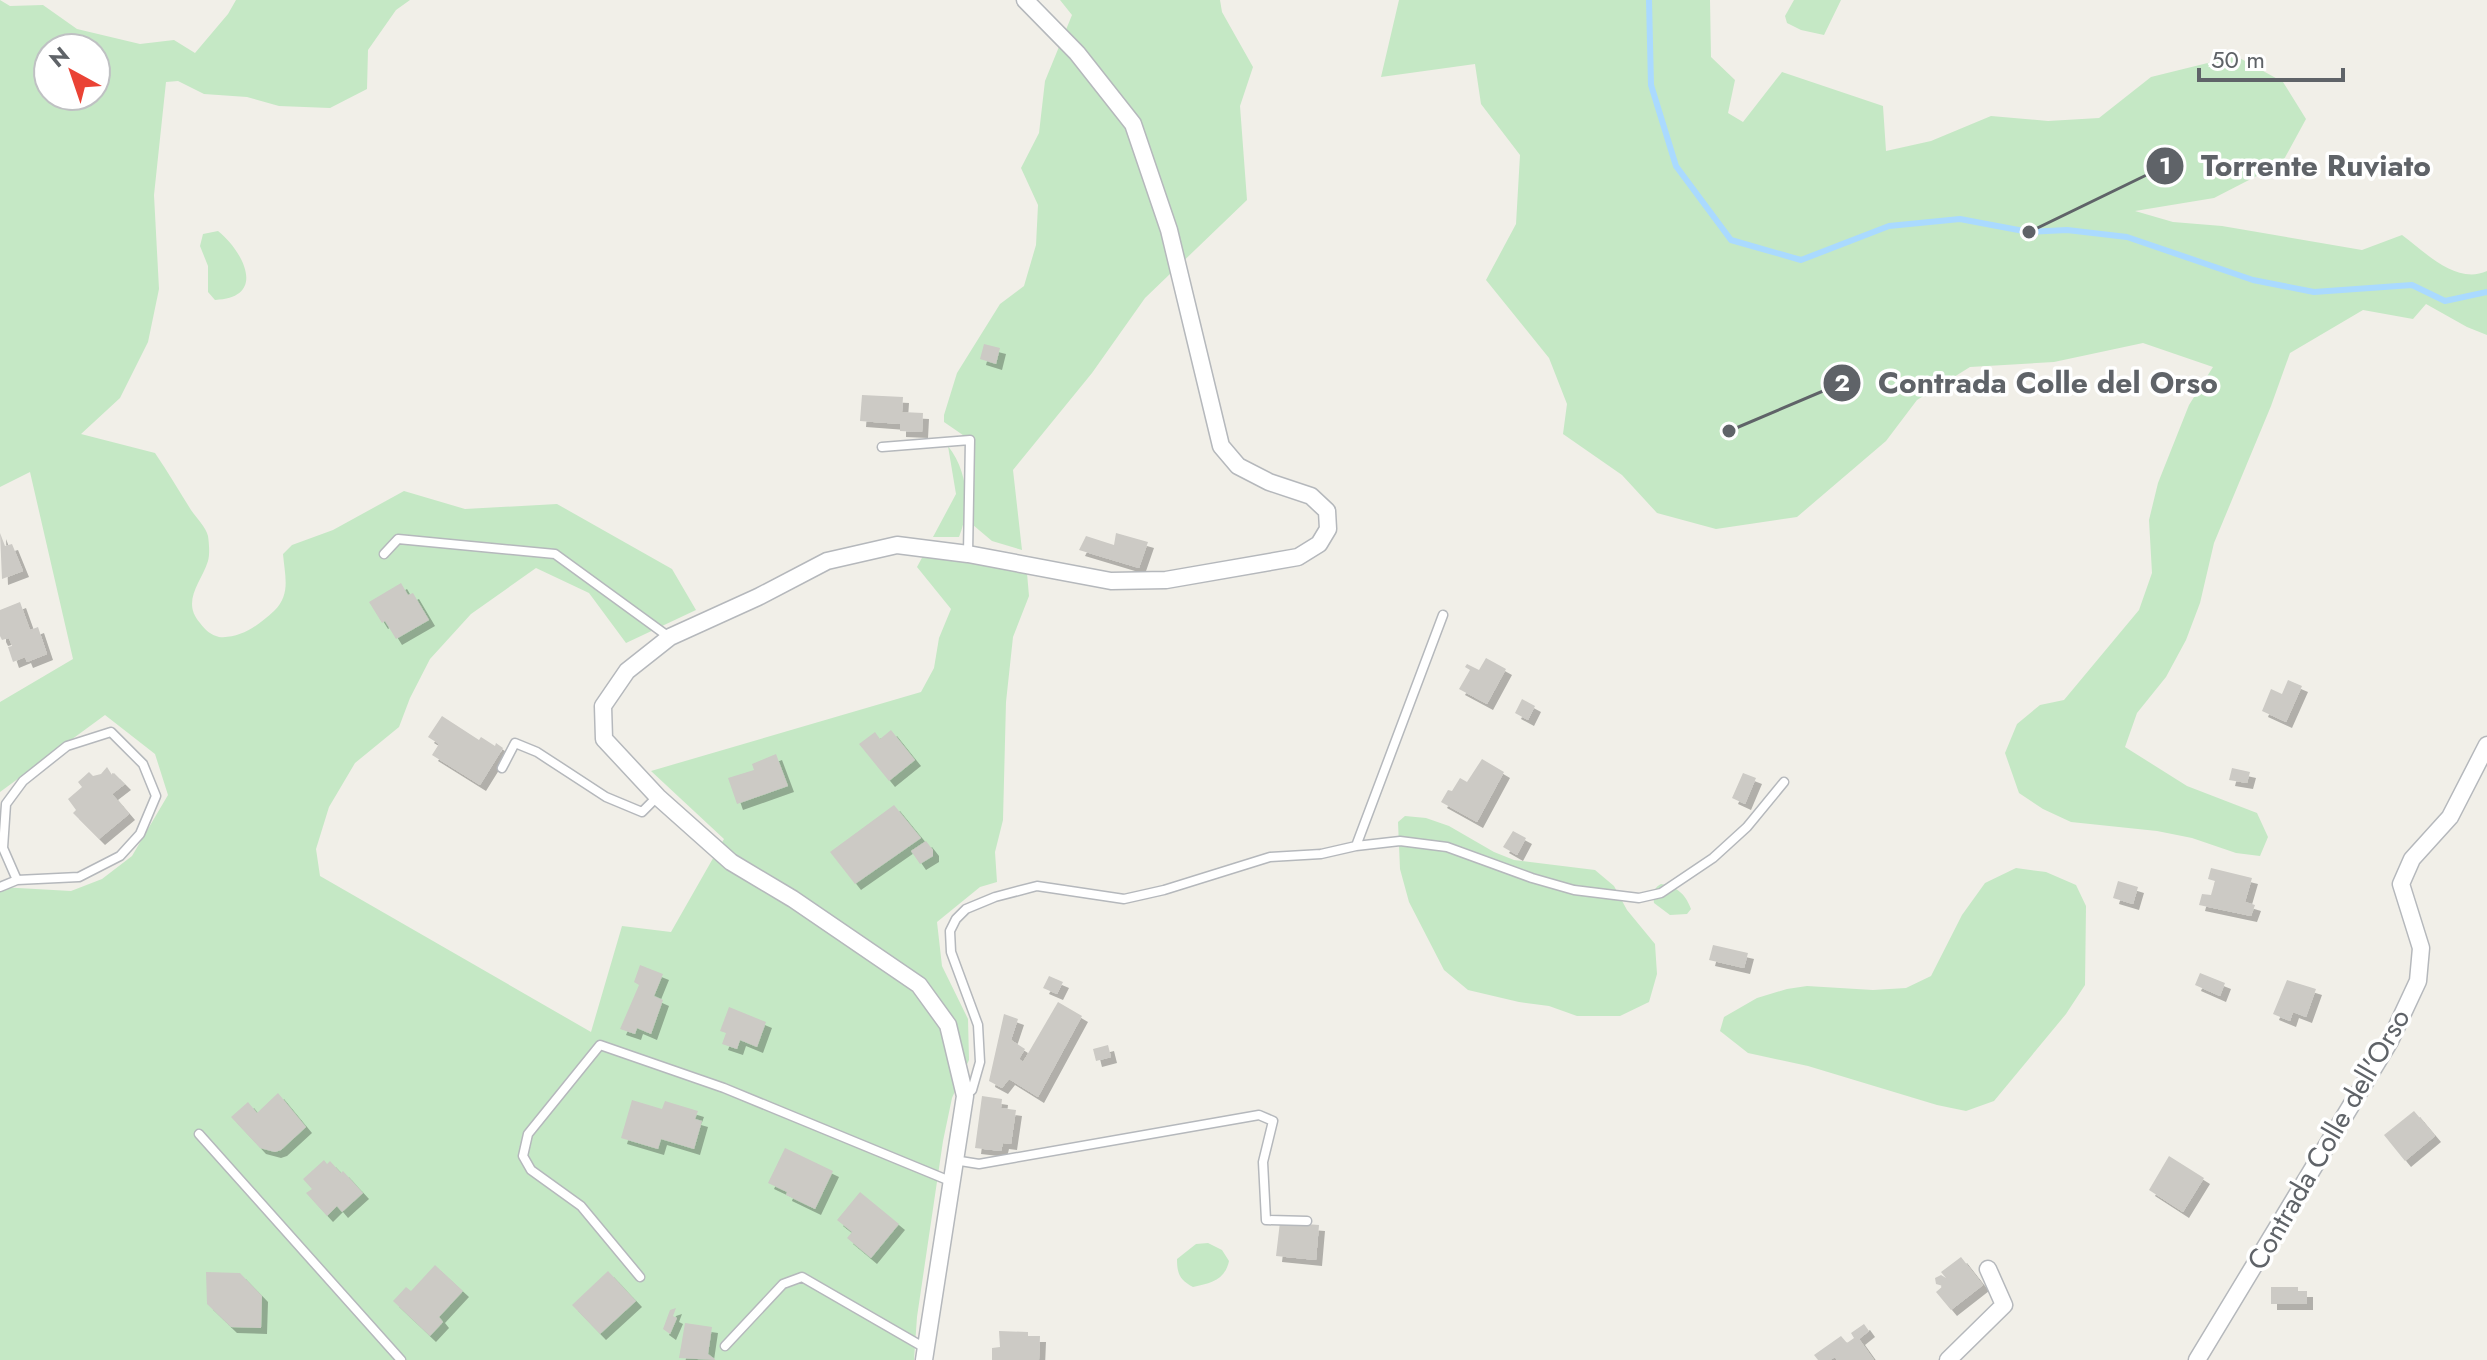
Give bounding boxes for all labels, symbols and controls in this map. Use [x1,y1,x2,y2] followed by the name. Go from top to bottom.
[32,32,112,112] north arrow
[2199,32,2343,82] scale bar
[42,39,76,75] text: N
[2211,42,2265,77] text: 50 m
[2145,139,2447,193] callout: Torrente Ruviato
[2201,144,2431,187] text: Torrente Ruviato
[2159,148,2171,183] text: 1
[1822,356,2234,410] callout: Contrada Colle del Orso
[1878,361,2218,404] text: Contrada Colle del Orso
[1834,365,1850,400] text: 2
[2237,1001,2420,1278] street label: Contrada Colle dell'Orso

